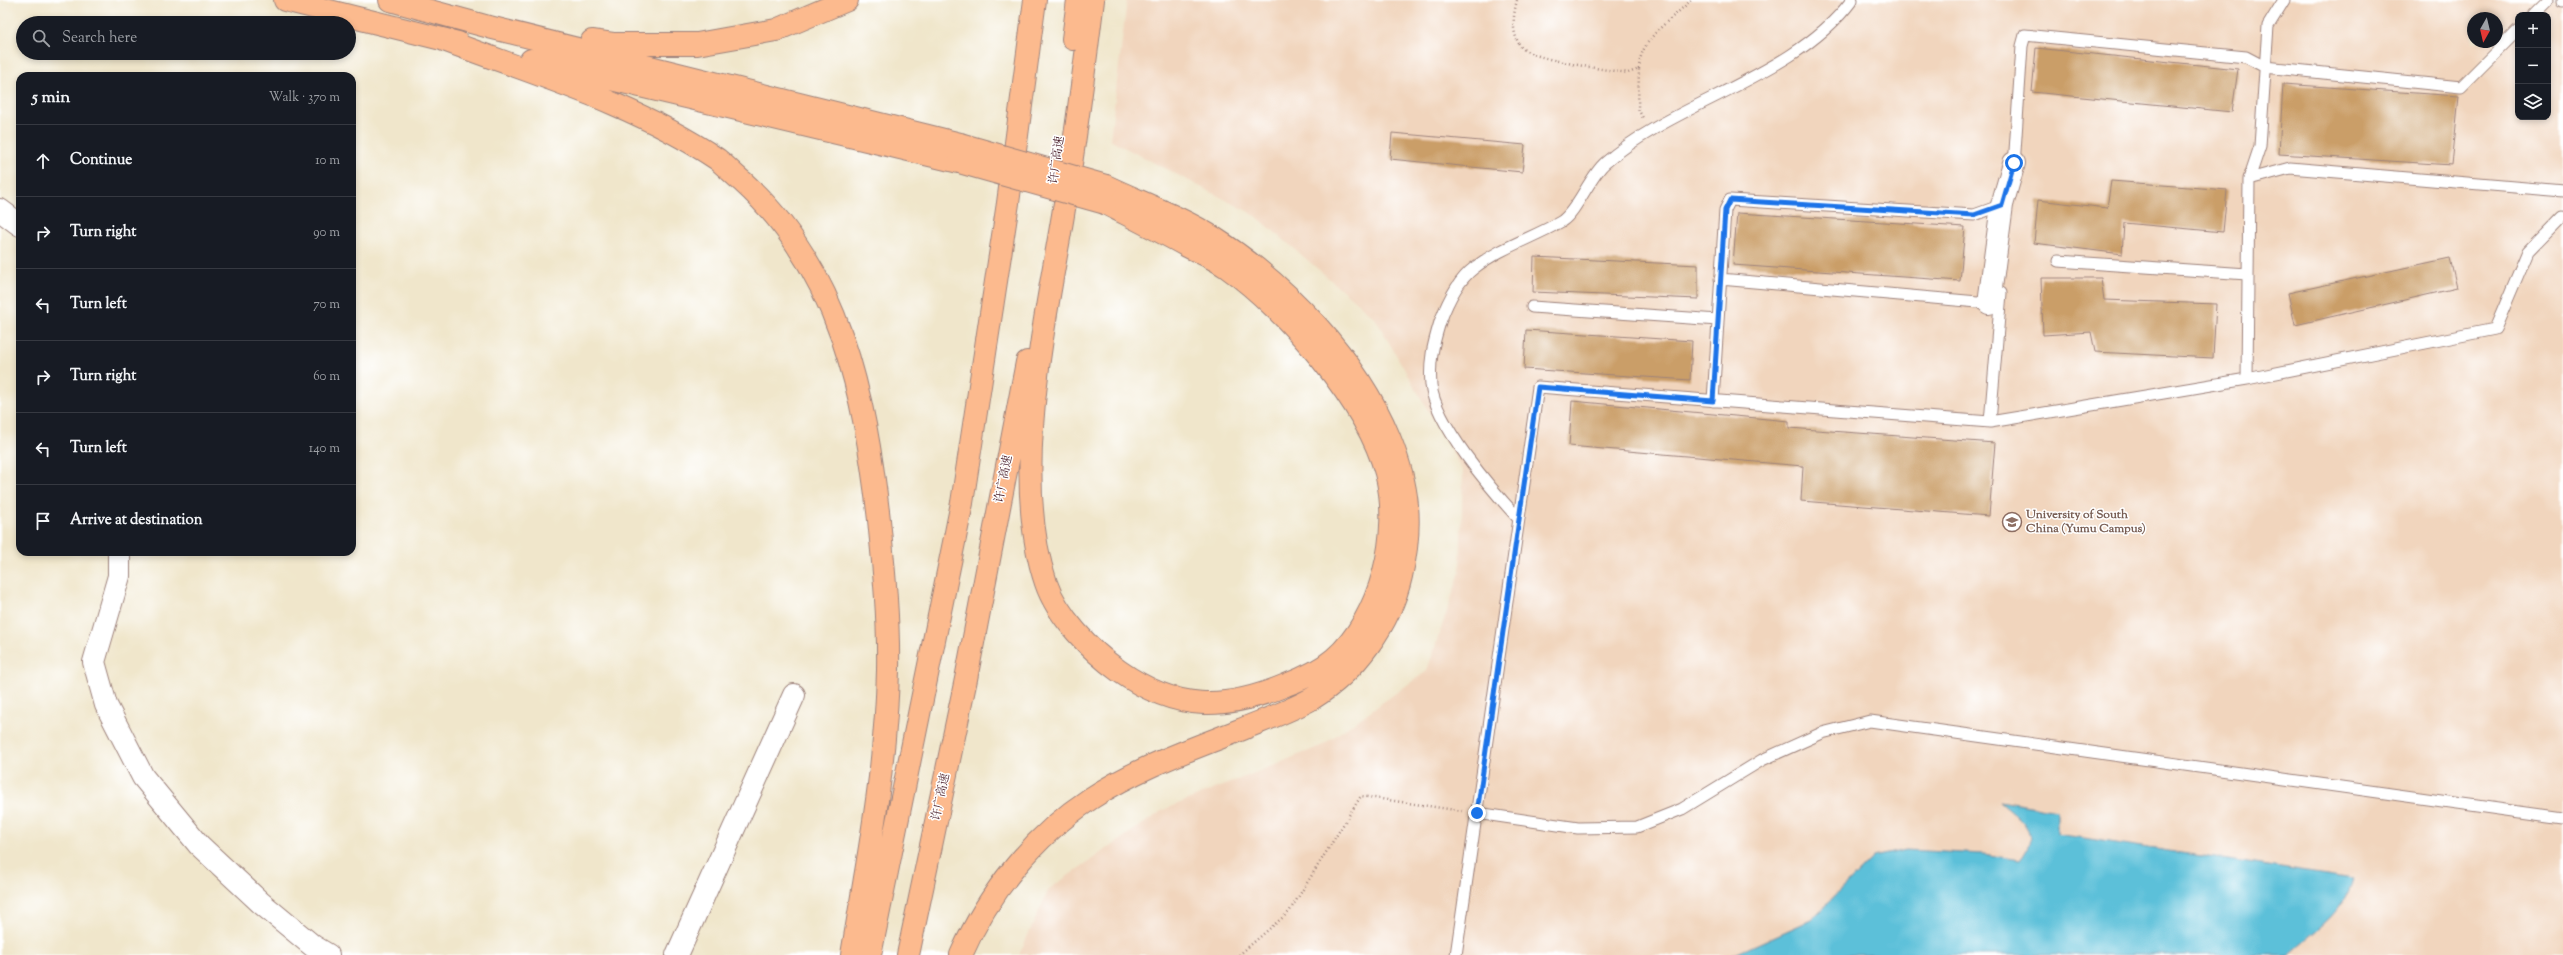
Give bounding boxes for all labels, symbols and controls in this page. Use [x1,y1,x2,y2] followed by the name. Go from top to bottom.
[2467,12,2503,48] north arrow
[2515,12,2551,120] map controls
[2515,12,2551,48] button: +
[16,16,356,60] search box
[30,27,52,49] icon: search
[62,28,137,49] text: Search here
[2515,48,2551,84] button: −
[2515,84,2551,120] button: layers
[32,86,70,110] text: 5 min
[269,89,340,107] text: Walk · 370 m
[1045,135,1069,185] street label: 许广高速
[32,150,54,172] icon: ahead
[70,150,132,171] text: Continue
[315,152,340,170] text: 10 m
[2005,154,2023,172] route start
[32,222,54,244] icon: right
[70,222,136,243] text: Turn right
[313,224,340,242] text: 90 m
[32,294,54,316] icon: left
[70,294,127,315] text: Turn left
[313,296,340,314] text: 70 m
[32,366,54,388] icon: right
[70,366,136,387] text: Turn right
[313,368,340,386] text: 60 m
[32,438,54,460] icon: left
[70,438,127,459] text: Turn left
[309,440,340,458] text: 140 m
[991,454,1017,504] street label: 许广高速
[2025,506,2146,538] place label: University of South China (Yumu Campus)
[32,510,54,532] icon: arrive
[70,510,203,531] text: Arrive at destination
[2001,511,2023,533] school or university icon: University of South China (Yumu Campus)
[927,772,955,822] street label: 许广高速
[1468,804,1486,822] route end

